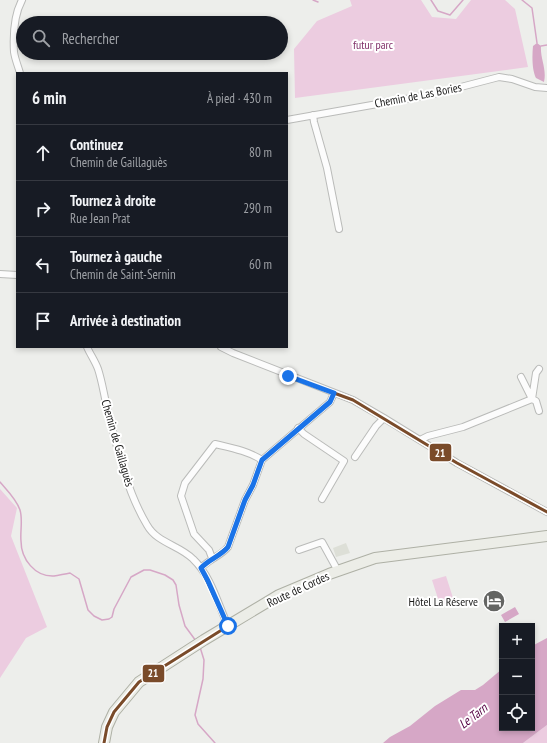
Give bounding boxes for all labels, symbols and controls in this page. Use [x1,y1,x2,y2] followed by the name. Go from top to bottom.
[16,16,288,60] search box
[30,27,52,49] icon: search
[62,29,119,48] text: Rechercher
[353,37,394,52] park label: futur parc
[373,79,463,111] street label: Chemin de Las Bories
[32,87,66,109] text: 6 min
[207,90,272,107] text: À pied · 430 m
[70,135,123,154] text: Continuez
[32,142,54,164] icon: ahead
[249,144,272,161] text: 80 m
[70,154,167,171] text: Chemin de Gaillaguès
[70,191,156,210] text: Tournez à droite
[32,198,54,220] icon: right
[243,200,272,217] text: 290 m
[70,210,130,227] text: Rue Jean Prat
[70,247,162,266] text: Tournez à gauche
[32,254,54,276] icon: left
[249,256,272,273] text: 60 m
[70,266,176,283] text: Chemin de Saint-Sernin
[32,310,54,332] icon: arrive
[70,311,181,330] text: Arrivée à destination
[279,367,297,385] route end
[98,398,138,488] street label: Chemin de Gaillaguès
[429,443,452,462] line badge: 21
[435,446,445,460] text: 21
[264,568,332,610] street label: Route de Cordes
[481,588,507,614] hotel icon: Hôtel La Réserve
[409,594,478,609] place label: Hôtel La Réserve
[219,617,237,635] route start
[499,623,535,731] map controls
[499,623,535,659] button: +
[499,659,535,695] button: −
[142,664,165,683] line badge: 21
[148,666,158,680] text: 21
[499,695,535,731] button: locate
[455,699,492,732] water label: Le Tarn

